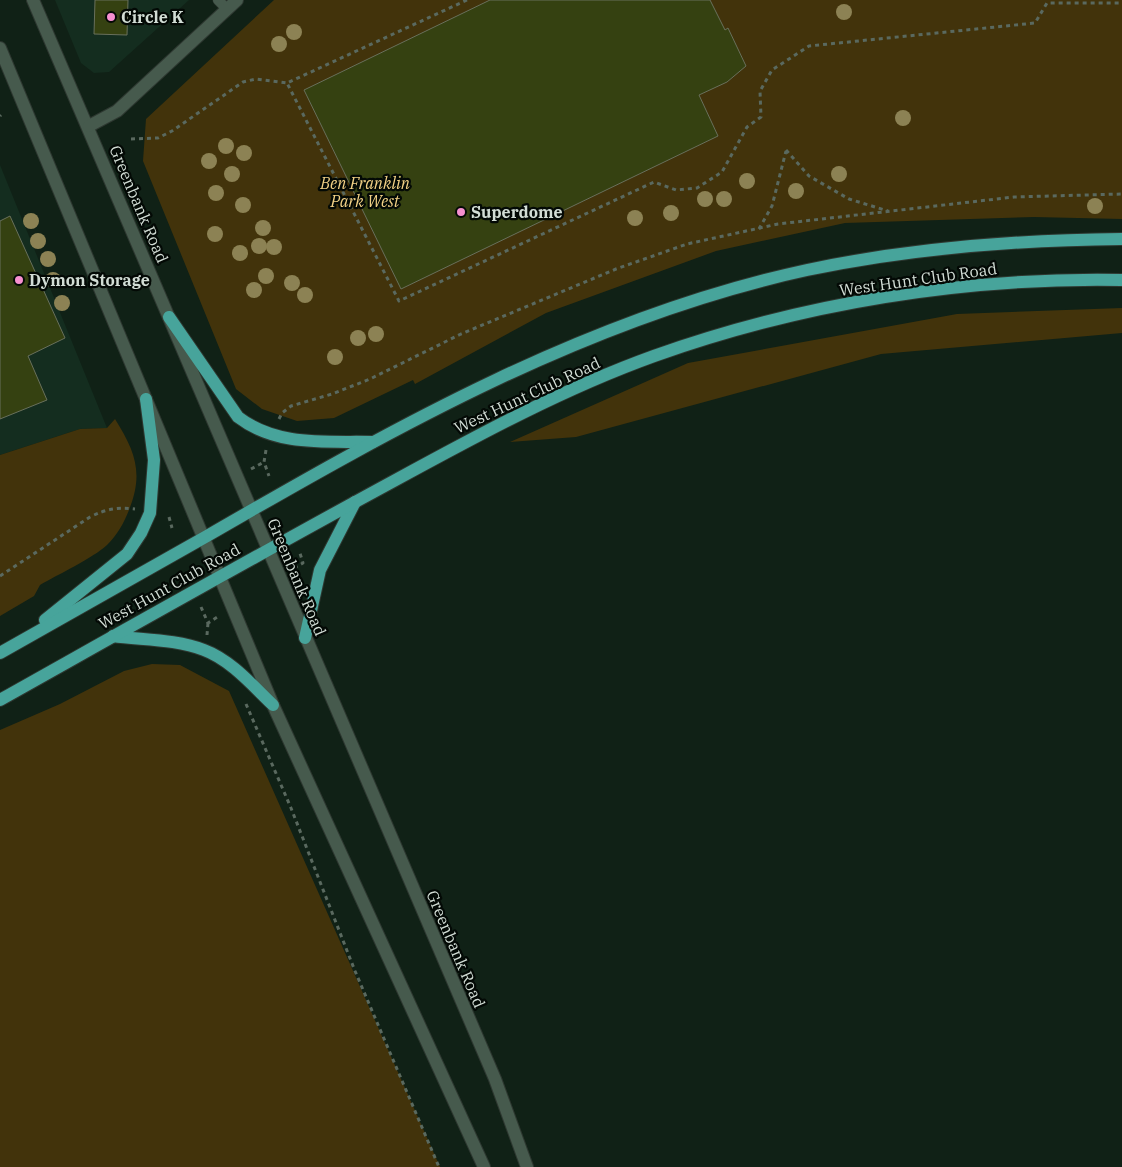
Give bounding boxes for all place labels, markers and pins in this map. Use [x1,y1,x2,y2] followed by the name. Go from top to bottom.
[121,7,184,27] place label: Circle K
[105,11,117,23] marker: Circle K
[471,202,563,222] place label: Superdome
[455,206,467,218] marker: Superdome
[29,270,150,290] place label: Dymon Storage
[13,274,25,286] marker: Dymon Storage

